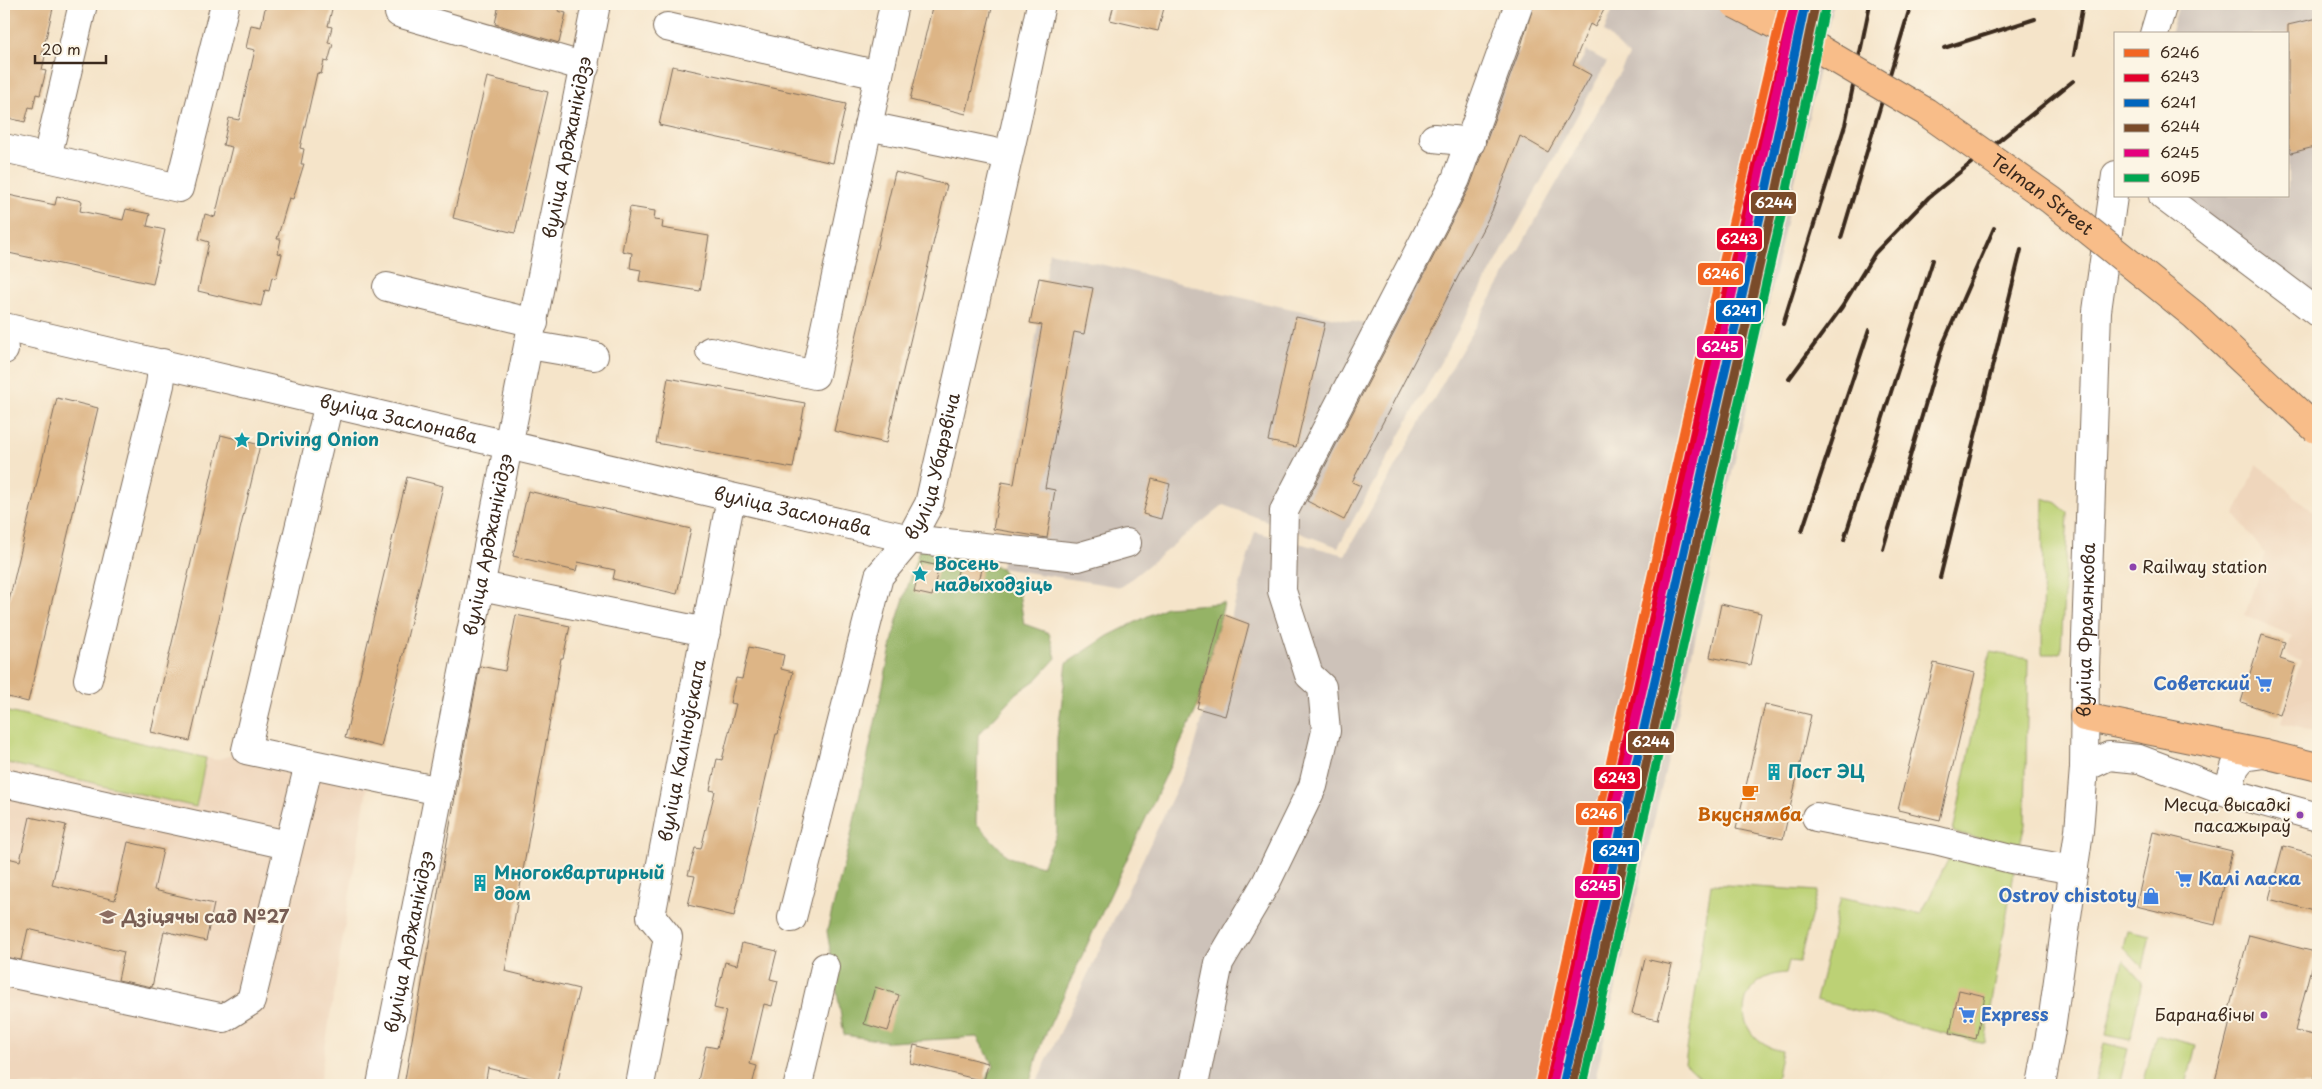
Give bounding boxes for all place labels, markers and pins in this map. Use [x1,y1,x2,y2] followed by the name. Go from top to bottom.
[256,425,379,452] place label: Driving Onion
[232,430,252,450] place icon: Driving Onion
[934,549,1052,597] place label: Восень надыходзіць
[2142,553,2267,579] place label: Railway station
[2128,562,2138,572] marker: Railway station
[910,564,930,584] place icon: Восень надыходзіць
[2153,669,2250,696] place label: Советский
[2254,674,2274,694] supermarket icon: Советский
[1788,757,1865,784] place label: Пост ЭЦ
[1764,762,1784,782] building icon: Пост ЭЦ
[1740,782,1760,802] cafe icon: Вкуснямба
[2164,791,2291,838] place label: Месца высадкі пасажыраў
[1697,800,1803,827] place label: Вкуснямба
[2295,810,2305,820] marker: Месца высадкі пасажыраў
[494,858,665,906] place label: Многоквартирный дом
[2198,864,2301,891] place label: Калі ласка
[2174,869,2194,889] supermarket icon: Калі ласка
[470,873,490,893] building icon: Многоквартирный дом
[1998,881,2137,908] place label: Ostrov chistoty
[2141,886,2161,906] shop icon: Ostrov chistoty
[121,902,290,929] place label: Дзіцячы сад №27
[98,907,118,927] school or university icon: Дзіцячы сад №27
[1981,1000,2049,1027] place label: Express
[2155,1001,2255,1027] place label: Баранавічы
[1957,1005,1977,1025] supermarket icon: Express
[2259,1010,2269,1020] marker: Баранавічы

